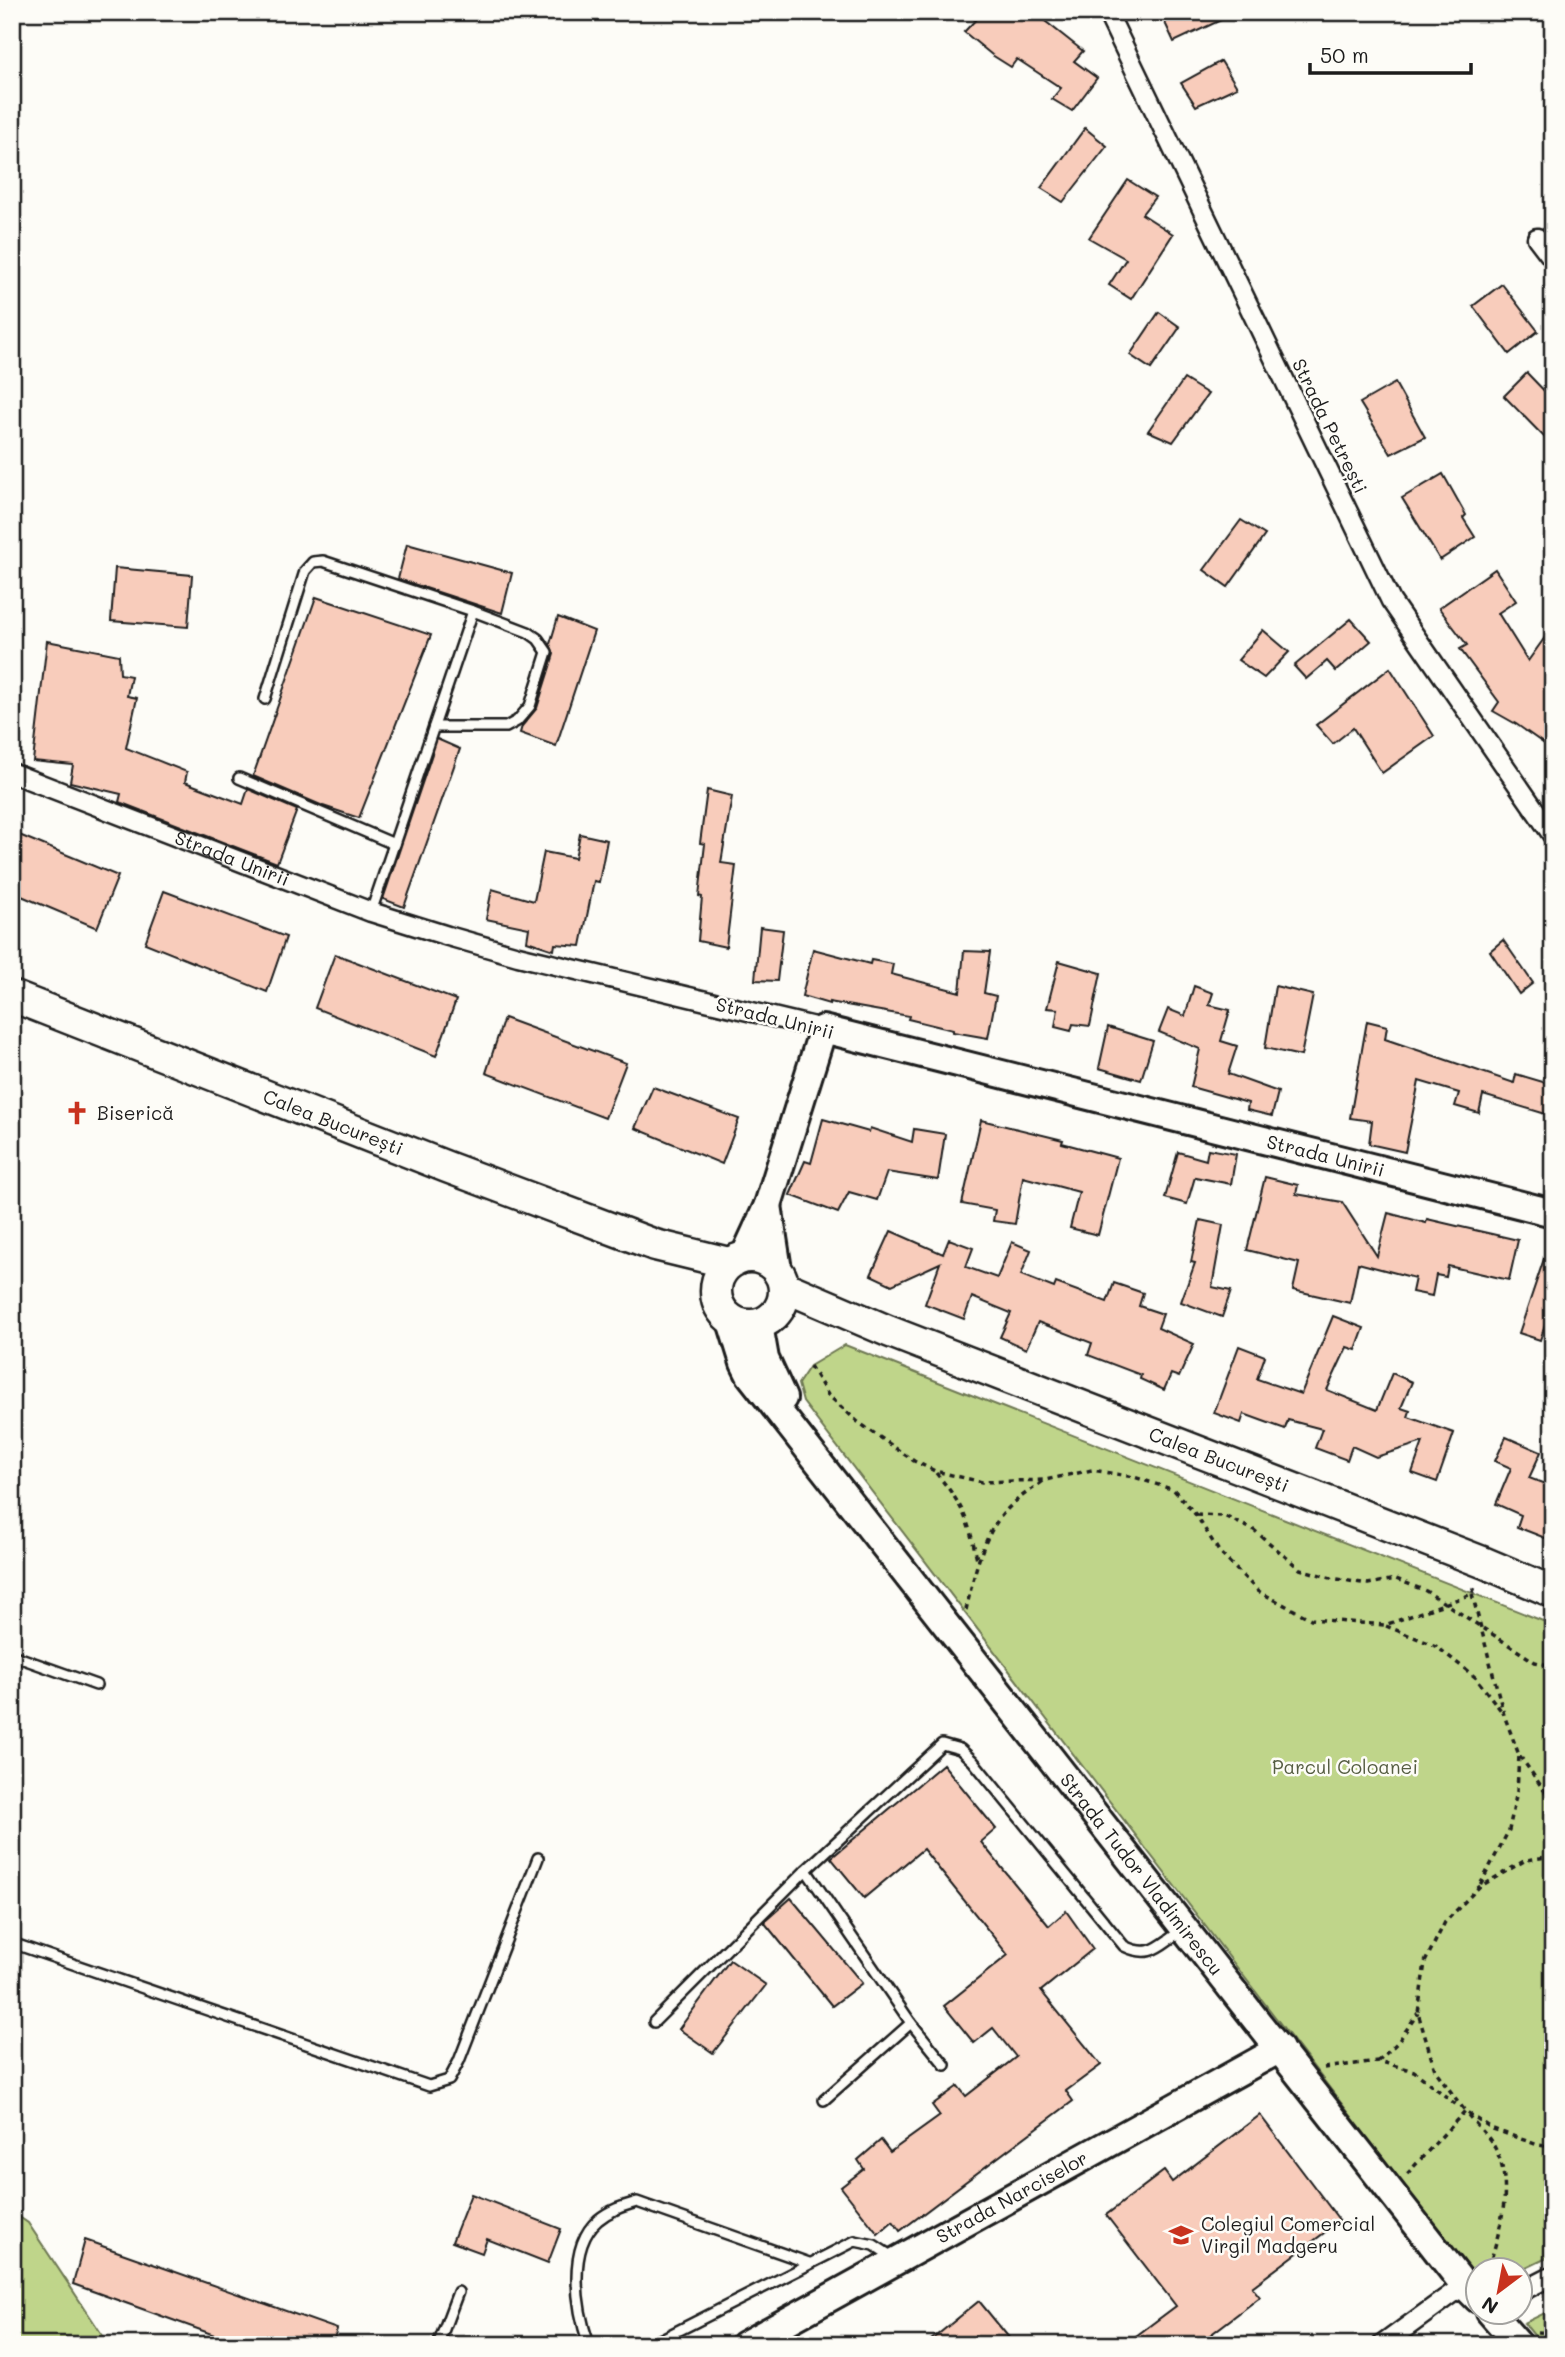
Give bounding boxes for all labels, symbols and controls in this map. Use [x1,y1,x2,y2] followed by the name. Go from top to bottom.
[1310,32,1470,76] scale bar
[1320,41,1369,68] text: 50 m
[1286,354,1374,498] street label: Strada Petrești
[171,824,293,891] street label: Strada Unirii
[714,991,837,1044] street label: Strada Unirii
[260,1083,407,1161] street label: Calea București
[63,1099,91,1127] church icon: Biserică
[97,1100,174,1125] place label: Biserică
[1264,1128,1387,1182] street label: Strada Unirii
[1145,1421,1293,1498] street label: Calea București
[1272,1754,1418,1779] park label: Parcul Coloanei
[1055,1768,1229,1980] street label: Strada Tudor Vladimirescu
[931,2145,1092,2249] street label: Strada Narciselor
[1201,2211,1375,2258] place label: Colegiul Comercial Virgil Madgeru
[1167,2221,1195,2249] school or university icon: Colegiul Comercial Virgil Madgeru
[1464,2256,1534,2326] north arrow
[1477,2291,1502,2320] text: N

